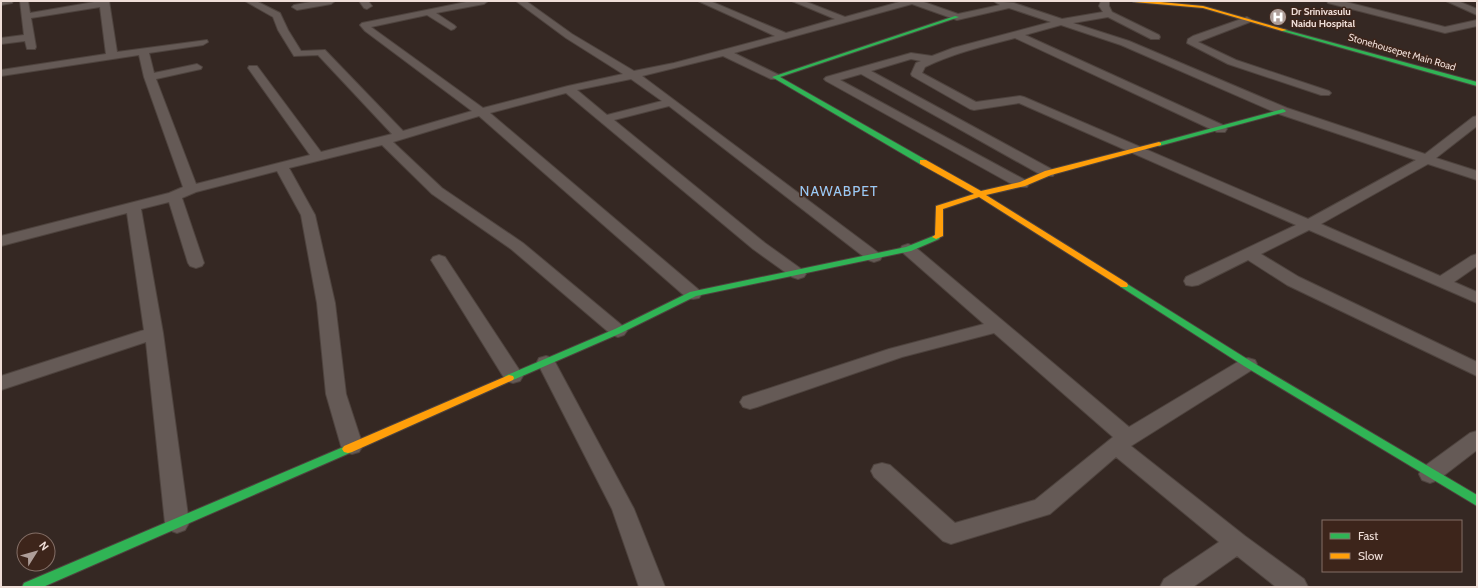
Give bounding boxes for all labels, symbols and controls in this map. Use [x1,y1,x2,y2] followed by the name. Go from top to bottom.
[1291,5,1355,30] place label: Dr Srinivasulu Naidu Hospital
[1268,7,1288,27] hospital icon: Dr Srinivasulu Naidu Hospital
[1347,30,1457,74] street label: Stonehousepet Main Road
[800,182,878,200] district label: NAWABPET
[1322,520,1462,572] legend
[1358,528,1378,543] text: Fast
[16,532,56,572] north arrow
[36,539,52,553] text: N
[1358,548,1383,563] text: Slow

